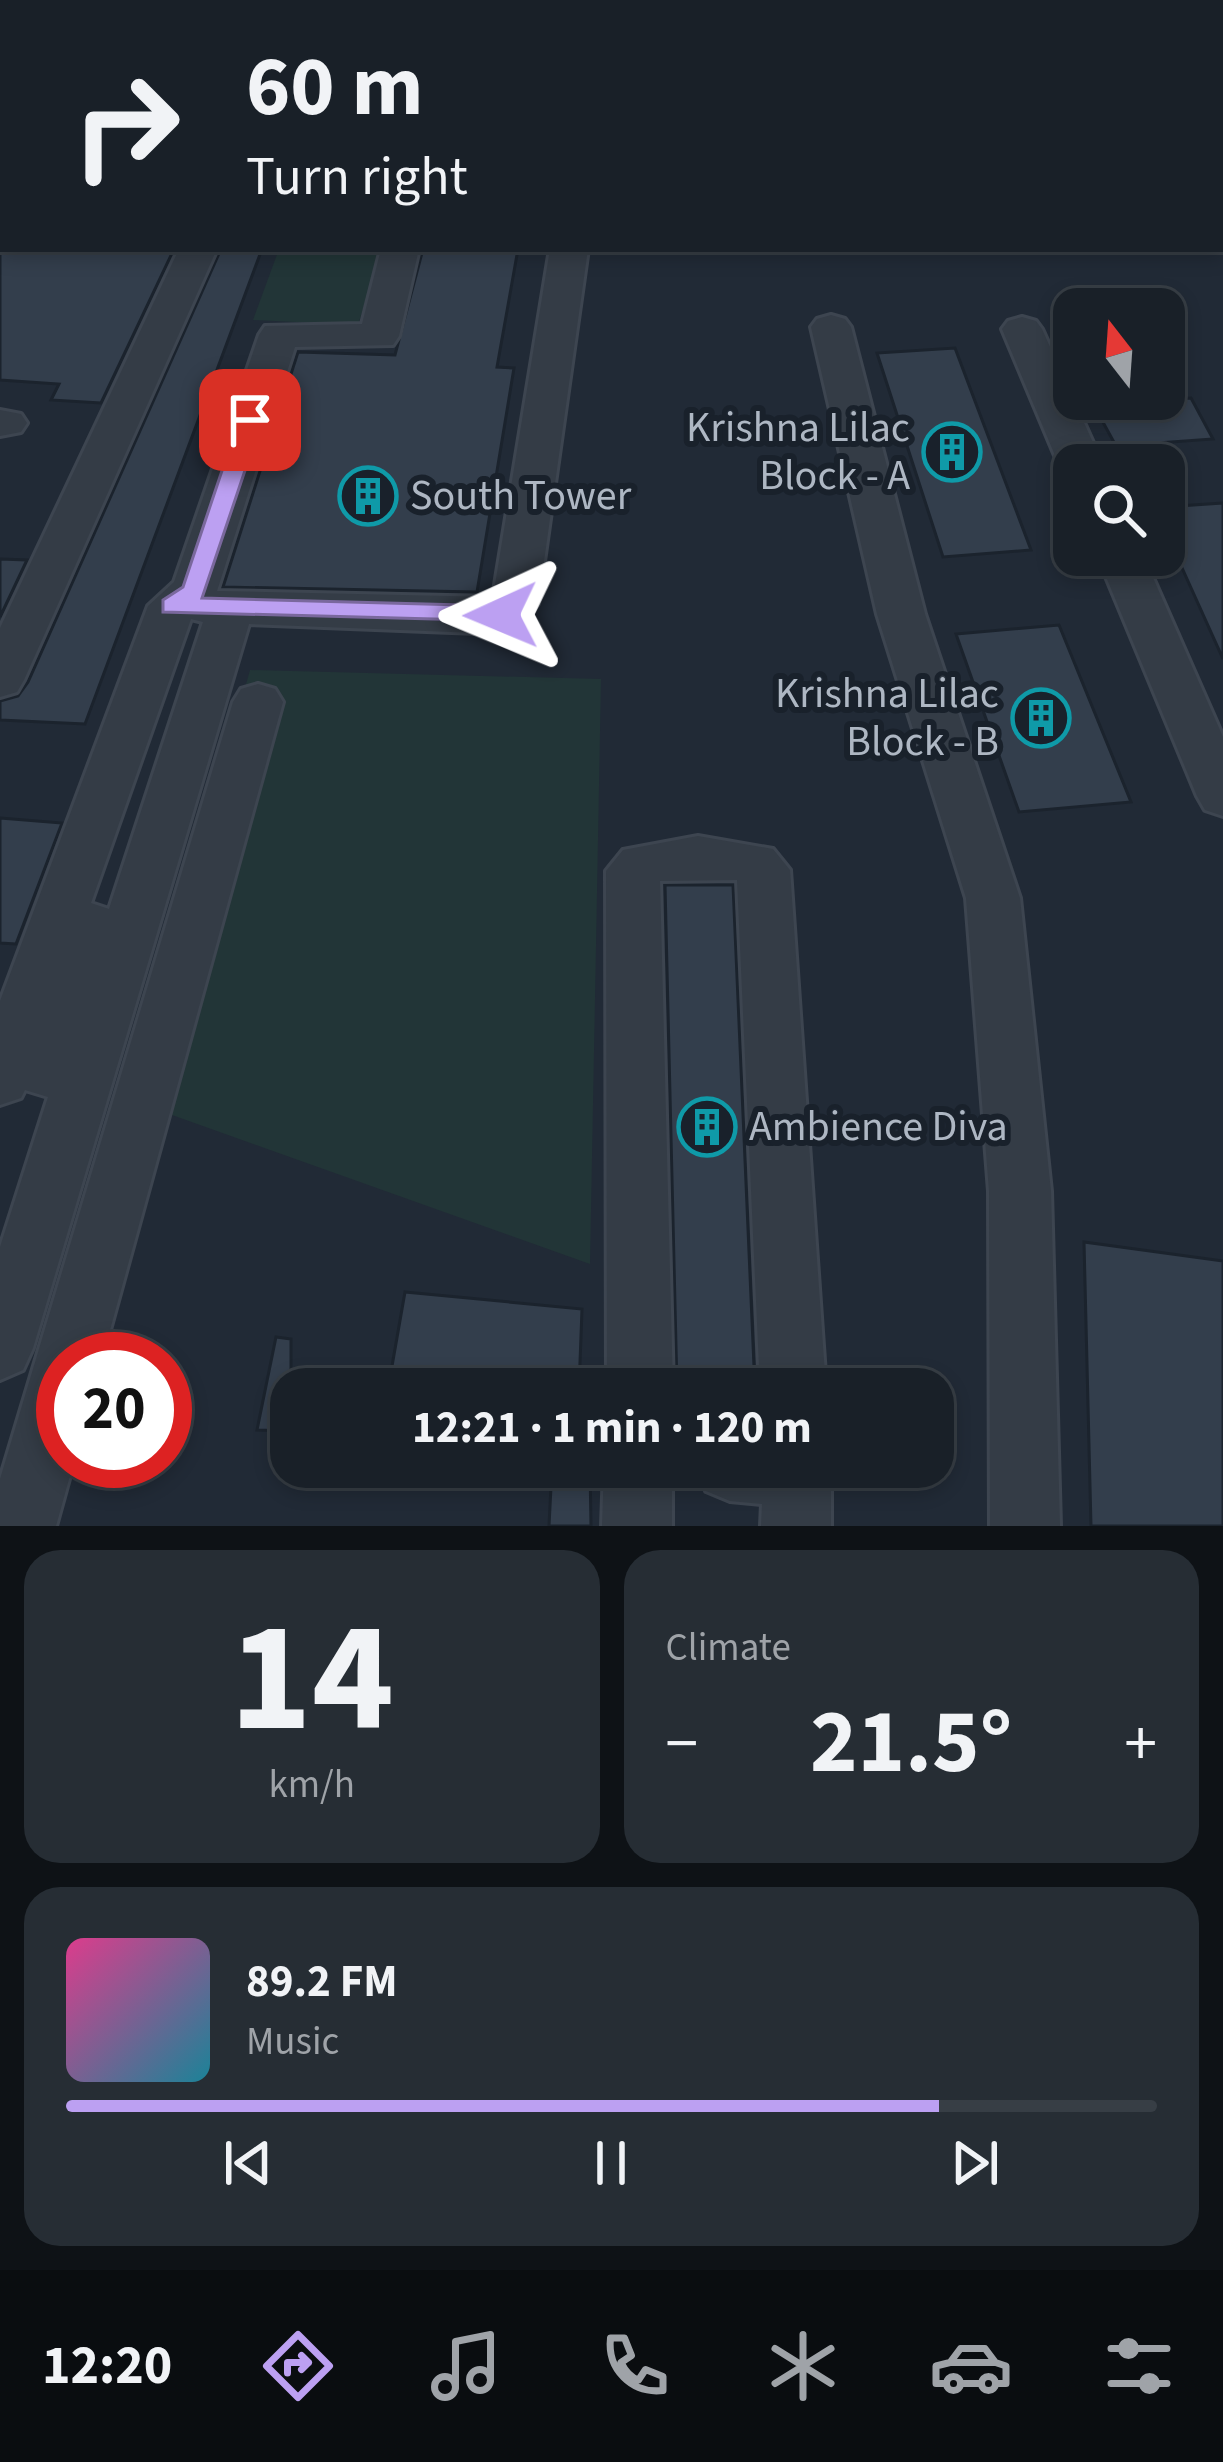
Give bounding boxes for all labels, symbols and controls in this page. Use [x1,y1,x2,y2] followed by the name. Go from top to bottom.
[246,28,424,148] text: 60 m
[48,48,204,204] icon: right
[246,139,468,216] text: Turn right
[1053,288,1185,420] north arrow
[1053,288,1185,576] map controls
[199,369,301,471] pin
[217,387,283,453] icon: arrive
[686,398,910,506] place label: Krishna Lilac Block - A
[921,421,983,483] building icon: Krishna Lilac Block - A
[1053,444,1185,576] button: search
[337,465,399,527] building icon: South Tower
[410,466,632,526] place label: South Tower
[438,552,564,678] position arrow
[775,664,999,772] place label: Krishna Lilac Block - B
[1010,687,1072,749] building icon: Krishna Lilac Block - B
[676,1096,738,1158] building icon: Ambience Diva
[749,1097,1008,1157] place label: Ambience Diva
[36,1332,192,1488] speed limit sign: 20
[412,1396,812,1460] text: 12:21 · 1 min · 120 m
[229,1568,394,1790] text: 14
[666,1620,791,1676] text: Climate
[810,1679,1012,1807] text: 21.5°
[666,1697,698,1791] text: −
[1124,1697,1157,1791] text: +
[268,1757,355,1813] text: km/h
[246,1950,398,2014] text: 89.2 FM
[246,2014,339,2070] text: Music
[215,2130,281,2196] icon: previous
[578,2130,644,2196] icon: pause
[942,2130,1008,2196] icon: next
[256,2324,340,2408] icon: directions
[424,2324,508,2408] icon: music
[593,2324,677,2408] icon: phone
[761,2324,845,2408] icon: climate
[929,2324,1013,2408] icon: car
[1097,2324,1181,2408] icon: filters
[42,2328,172,2405] text: 12:20

